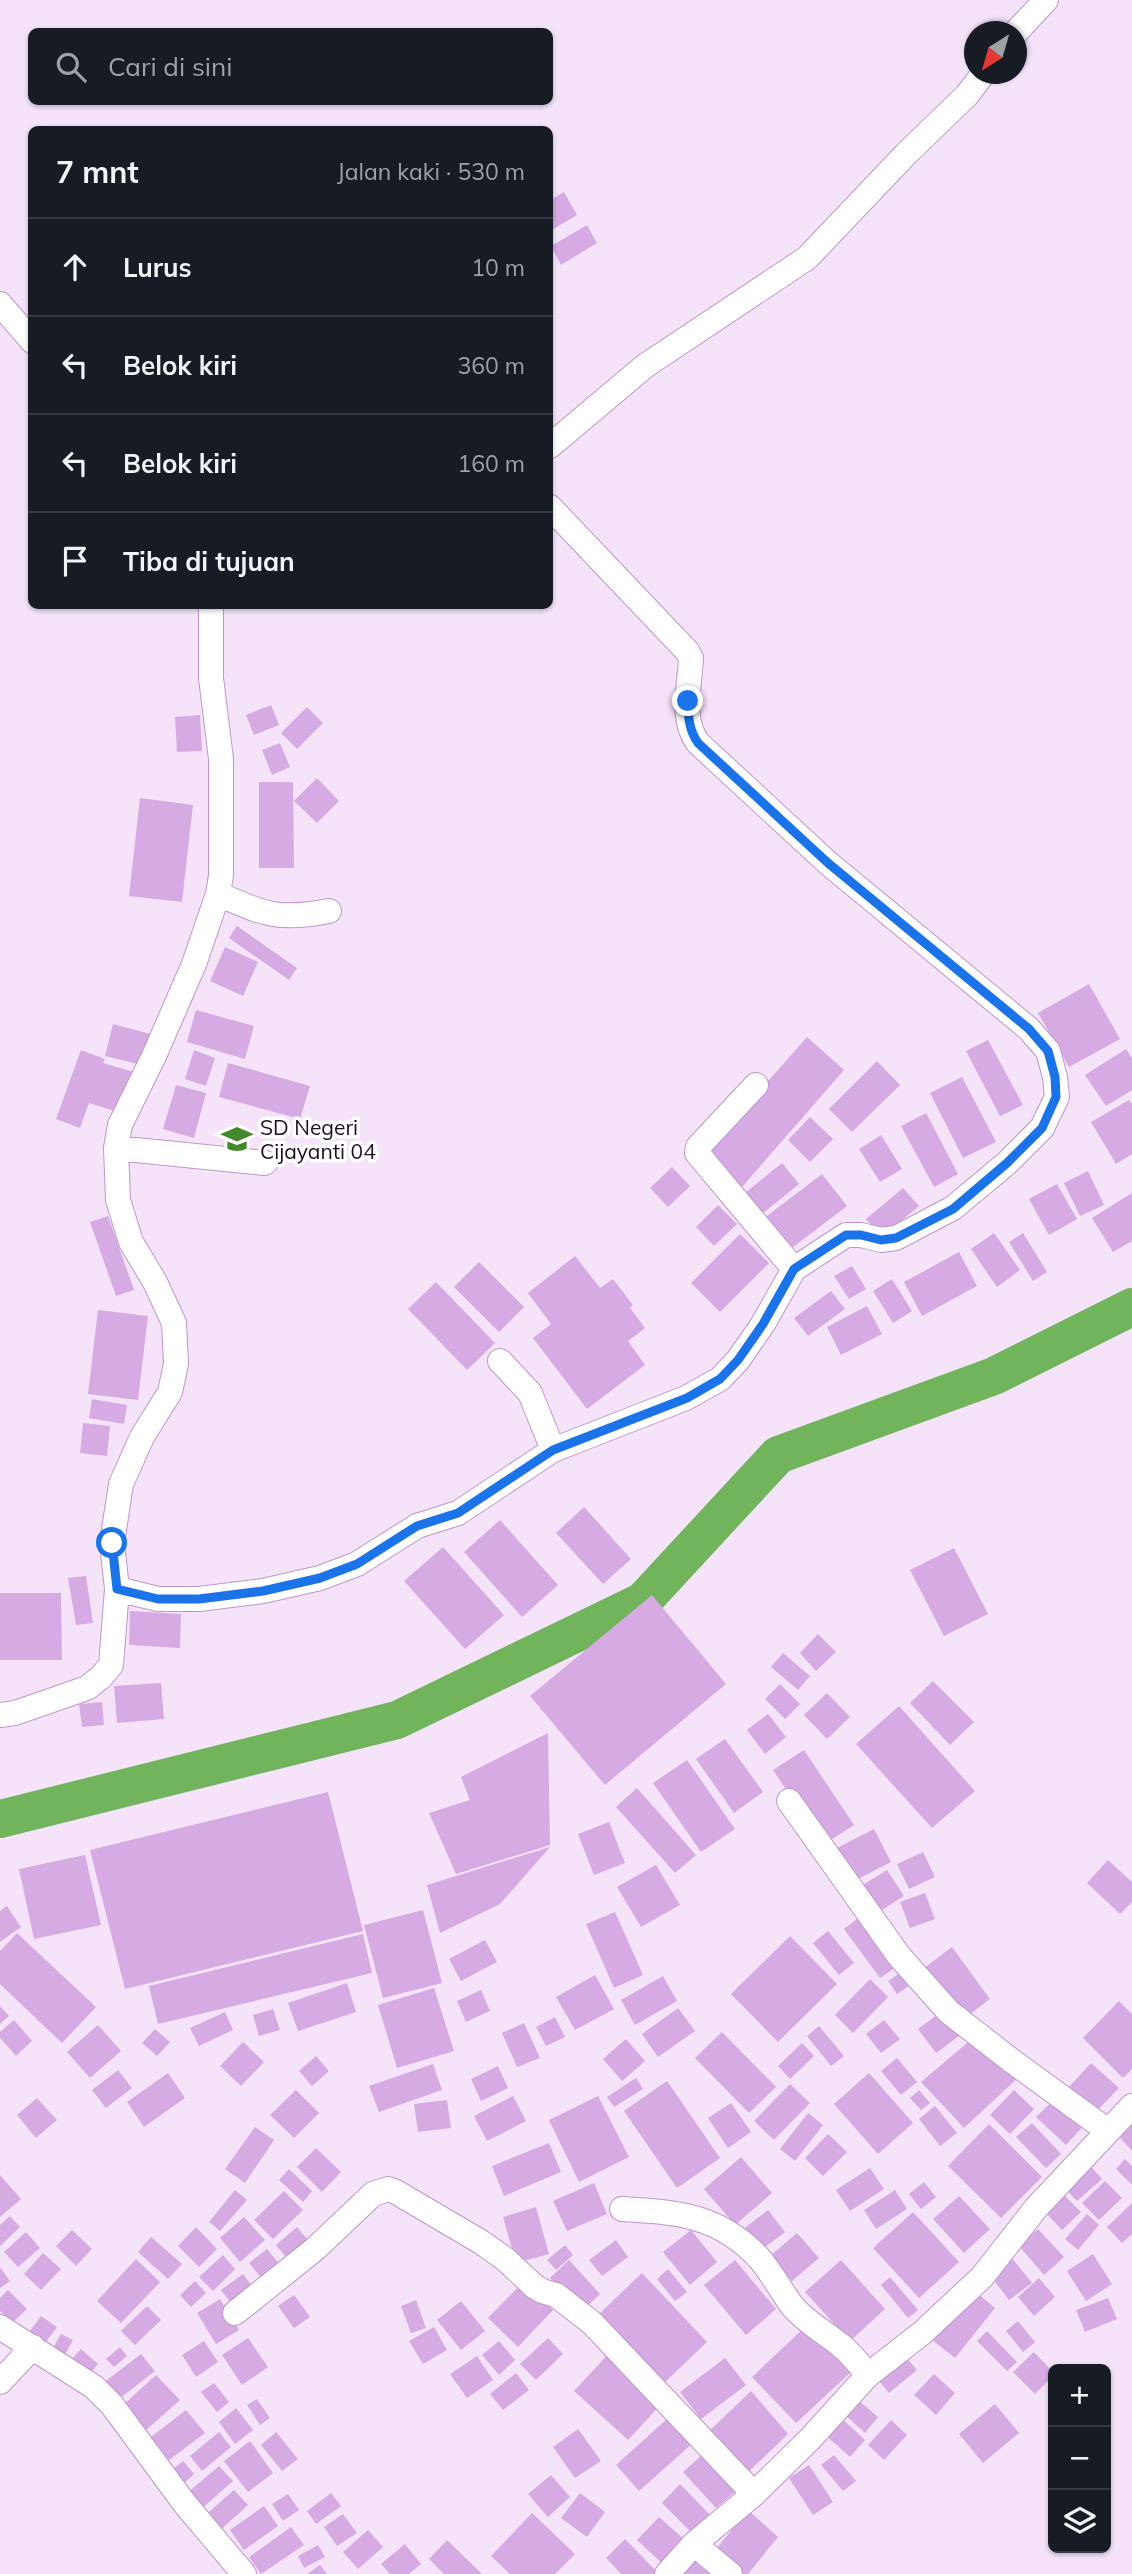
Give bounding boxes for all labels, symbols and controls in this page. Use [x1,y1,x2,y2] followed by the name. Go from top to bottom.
[964,21,1027,84] north arrow
[28,28,553,105] search box
[52,48,90,86] icon: search
[108,50,232,83] text: Cari di sini
[56,153,139,191] text: 7 mnt
[337,157,525,186] text: Jalan kaki · 530 m
[56,248,94,286] icon: ahead
[123,251,192,284] text: Lurus
[471,253,525,282] text: 10 m
[56,346,94,384] icon: left
[123,349,237,382] text: Belok kiri
[457,351,525,380] text: 360 m
[56,444,94,482] icon: left
[123,447,237,480] text: Belok kiri
[457,449,525,478] text: 160 m
[56,542,94,580] icon: arrive
[123,545,295,578] text: Tiba di tujuan
[672,685,703,716] route end
[260,1114,376,1164] place label: SD Negeri Cijayanti 04
[220,1122,254,1156] school or university icon: SD Negeri Cijayanti 04
[96,1527,127,1558] route start
[1048,2364,1111,2553] map controls
[1048,2364,1111,2427] button: +
[1048,2427,1111,2490] button: −
[1048,2490,1111,2553] button: layers

